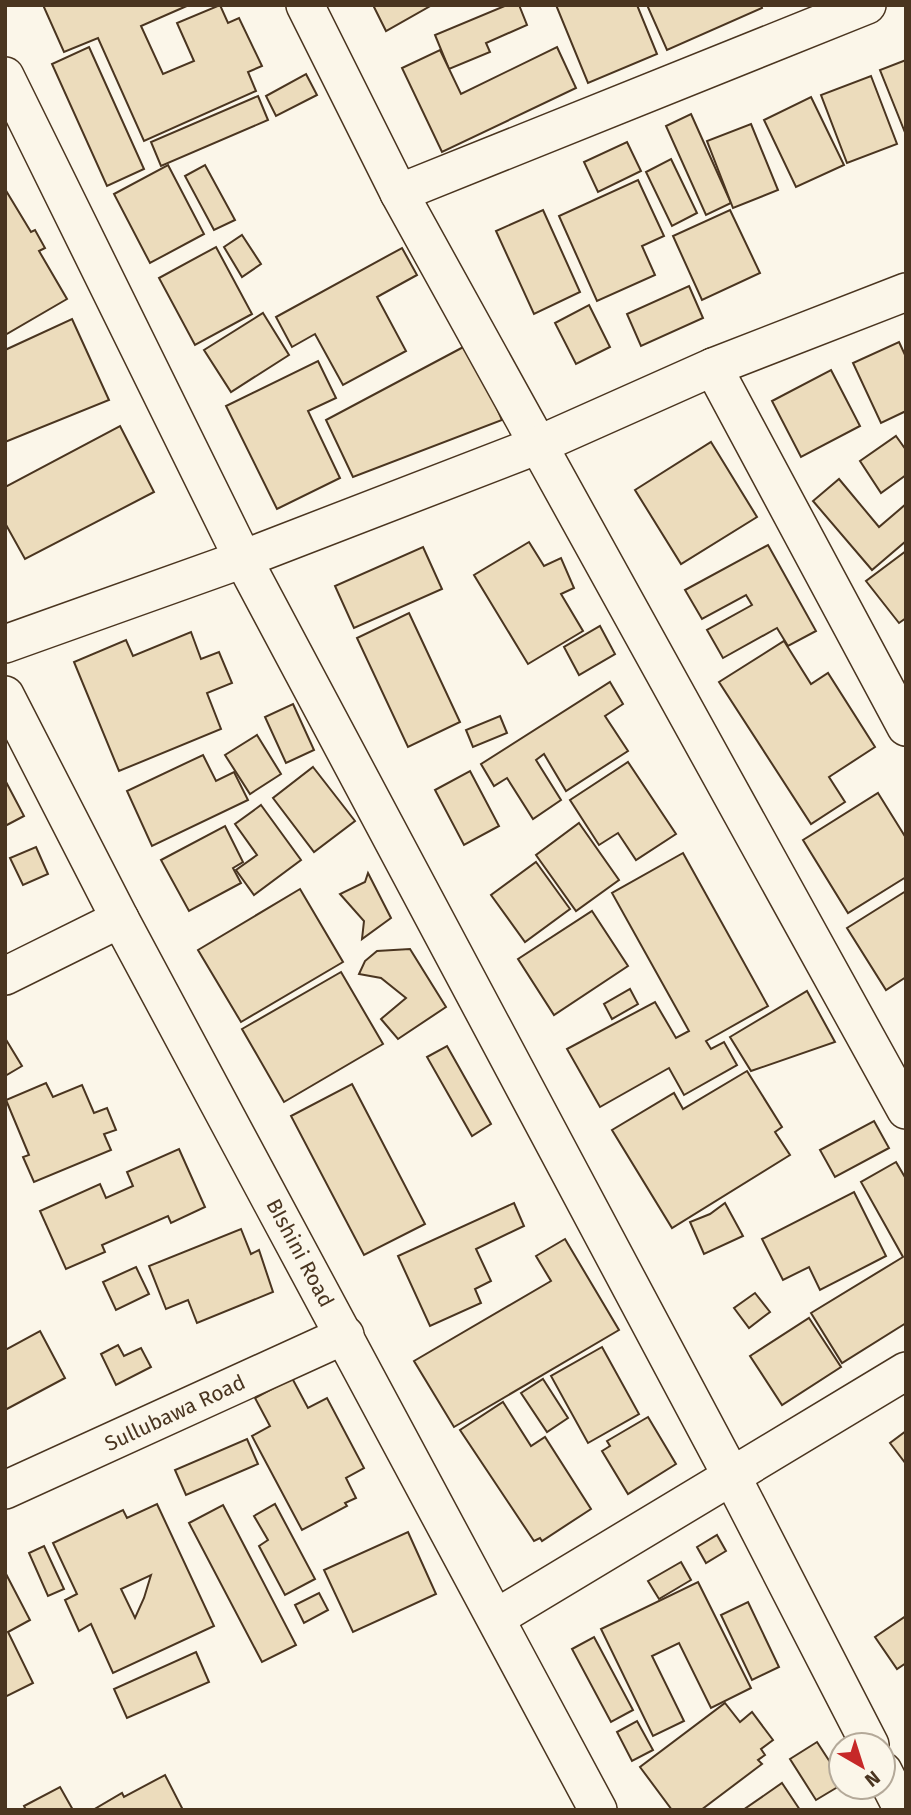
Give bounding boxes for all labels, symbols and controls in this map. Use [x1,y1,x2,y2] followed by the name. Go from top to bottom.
[261,1194,339,1312] street label: BIshini Road
[101,1369,249,1457] street label: Sullubawa Road
[827,1731,897,1801] north arrow
[860,1766,885,1792] text: N

